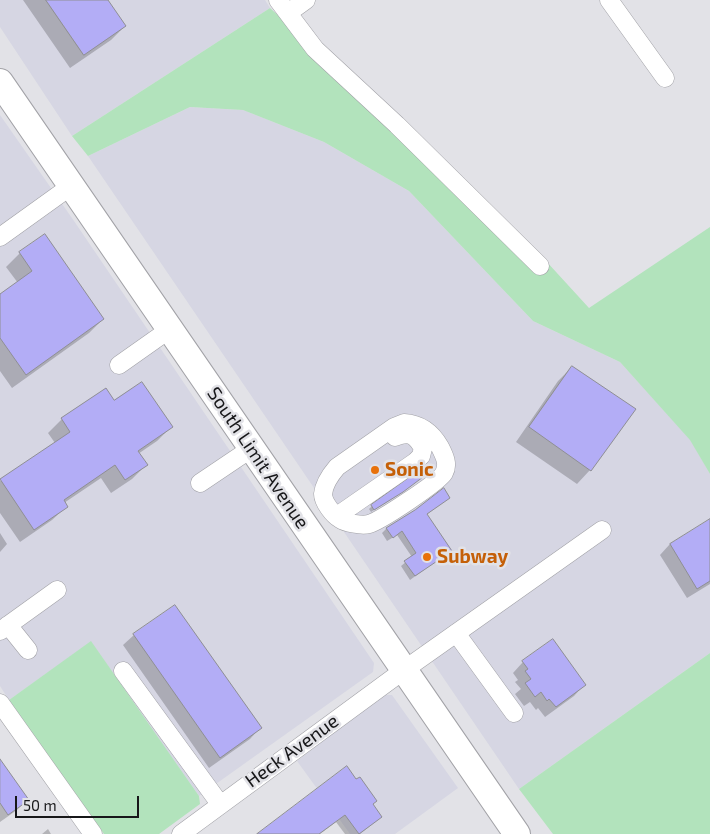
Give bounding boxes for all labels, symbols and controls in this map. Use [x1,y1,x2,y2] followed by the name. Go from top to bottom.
[202,383,314,533] street label: South Limit Avenue
[385,459,434,481] place label: Sonic
[369,464,381,476] marker: Sonic
[437,546,508,568] place label: Subway
[421,551,433,563] marker: Subway
[241,710,343,792] street label: Heck Avenue
[18,786,141,818] scale bar
[23,796,57,814] text: 50 m

